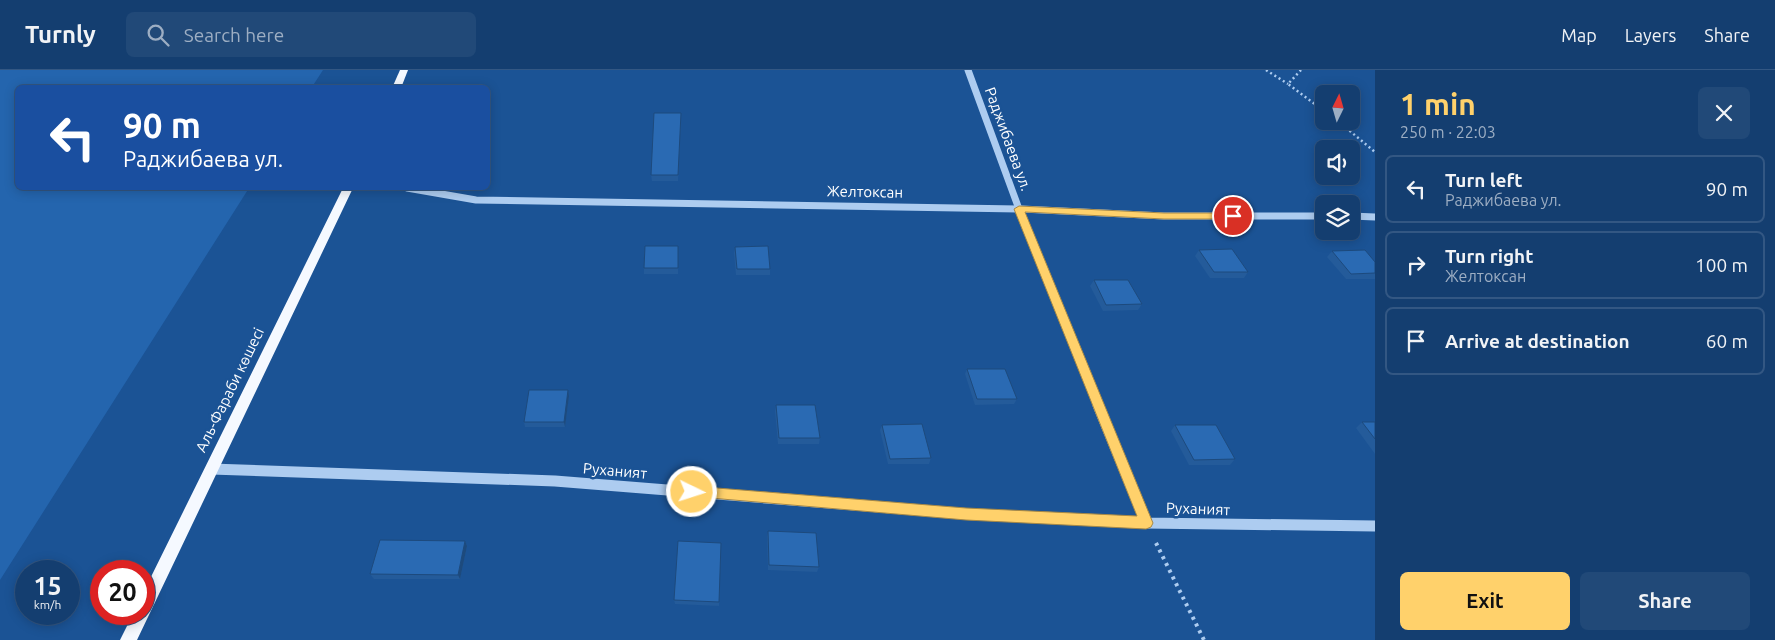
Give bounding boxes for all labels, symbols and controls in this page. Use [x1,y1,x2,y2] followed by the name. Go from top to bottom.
[126,12,476,57] search box
[25,21,96,48] text: Turnly
[144,21,172,49] icon: search
[184,24,284,46] text: Search here
[1561,25,1597,45] text: Map
[1625,25,1676,45] text: Layers
[1704,25,1750,45] text: Share
[982,85,1035,193] street label: Раджибаева ул.
[1315,85,1360,130] north arrow
[1315,85,1360,240] map controls
[1400,87,1476,121] text: 1 min
[1698,87,1750,139] button: close
[40,105,105,170] icon: left
[123,105,201,145] text: 90 m
[1400,123,1496,141] text: 250 m · 22:03
[1315,140,1360,185] button: sound
[123,146,283,171] text: Раджибаева ул.
[1445,169,1523,191] text: Turn left
[1402,175,1430,203] icon: left
[1706,178,1748,200] text: 90 m
[827,182,903,201] street label: Желтоксан
[1445,191,1562,209] text: Раджибаева ул.
[1212,195,1254,237] pin
[1315,195,1360,240] button: layers
[1219,202,1247,230] icon: arrive
[1445,245,1533,267] text: Turn right
[1402,251,1430,279] icon: right
[1695,254,1748,276] text: 100 m
[1445,267,1526,285] text: Желтоксан
[192,325,267,455] street label: Аль-Фараби көшесі
[1402,327,1430,355] icon: arrive
[1445,330,1630,352] text: Arrive at destination
[1706,330,1748,352] text: 60 m
[582,459,648,482] street label: Руханият
[665,465,717,517] position arrow
[1166,499,1231,518] street label: Руханият
[90,560,155,625] speed limit sign: 20
[33,572,62,600] text: 15
[1400,572,1570,630] button: Exit
[1580,572,1750,630] button: Share
[34,598,61,611] text: km/h

